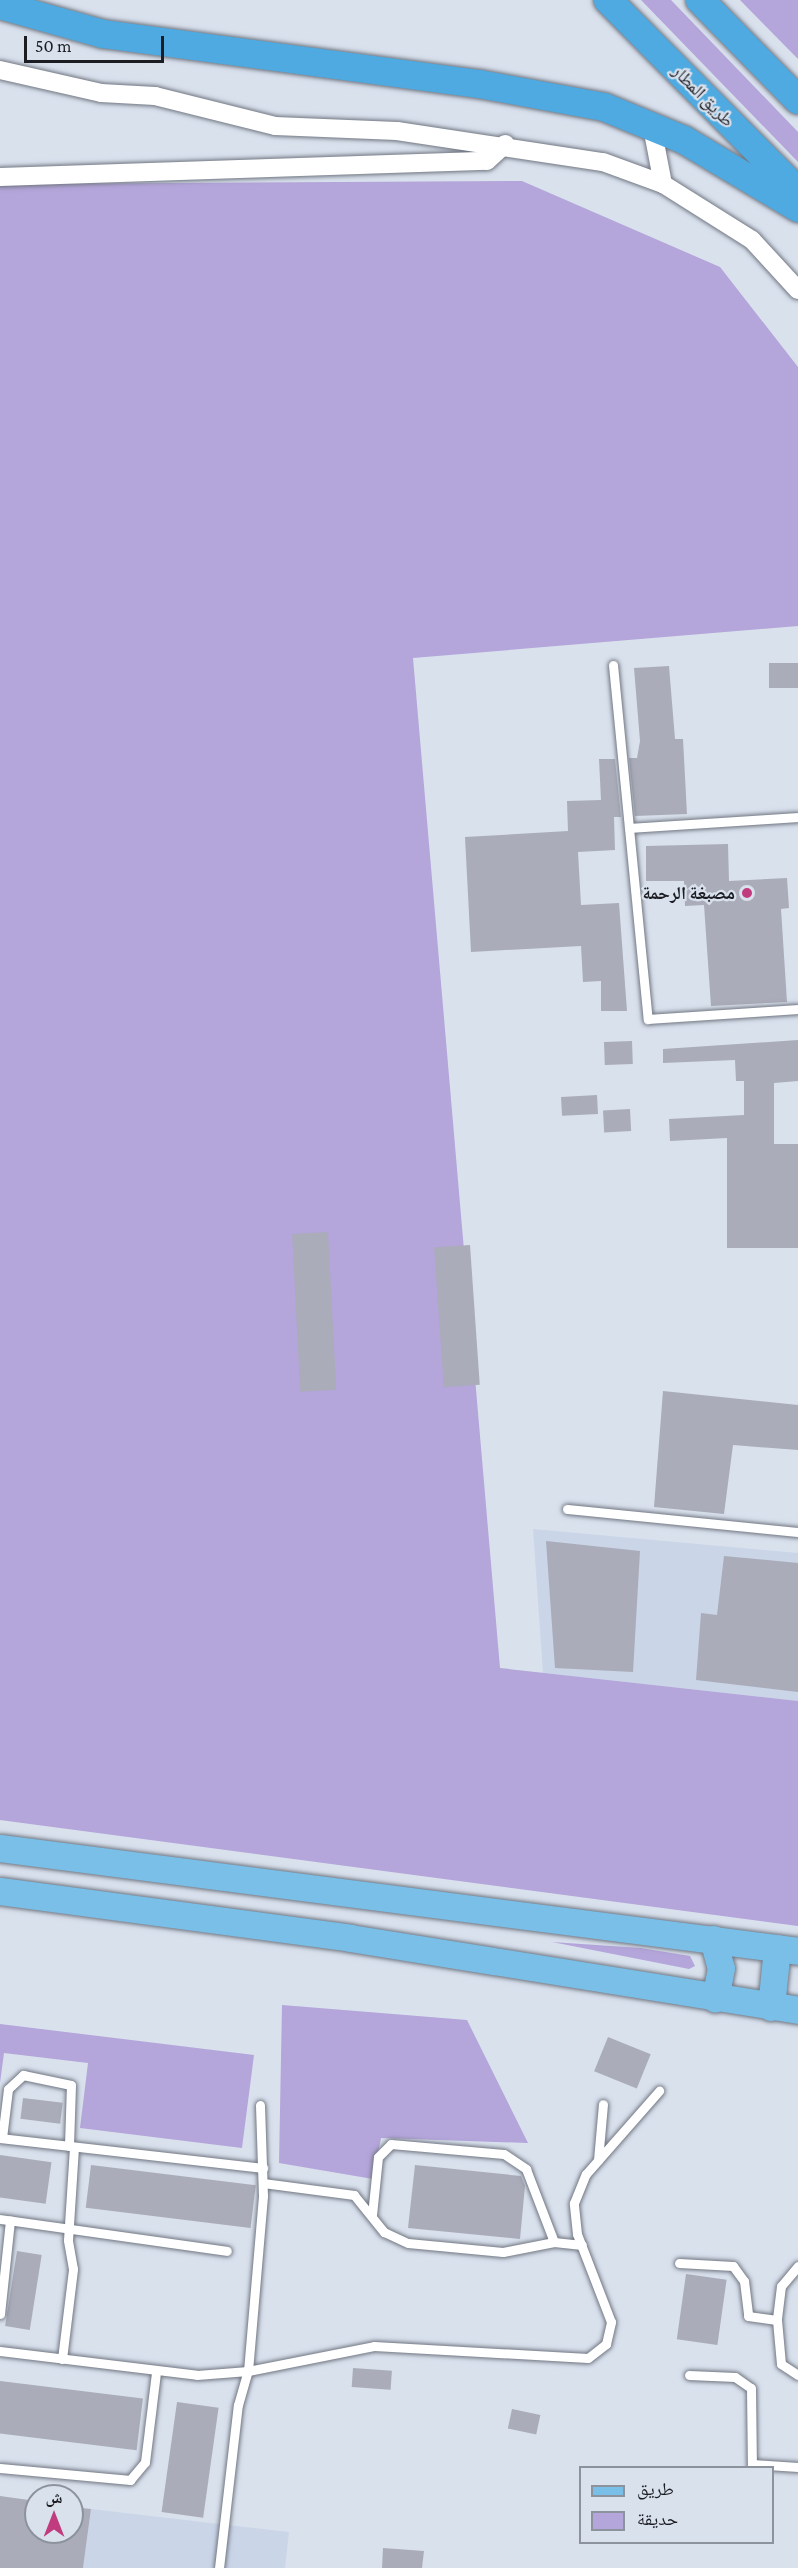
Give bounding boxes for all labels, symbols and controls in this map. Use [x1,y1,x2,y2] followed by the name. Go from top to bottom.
[27,24,166,62] scale bar
[35,36,72,56] text: 50 m
[668,61,738,131] street label: طريق المطار
[642,882,735,904] place label: مصبغة الرحمة
[740,886,754,900] marker: مصبغة الرحمة
[579,2466,774,2544] legend
[637,2479,674,2499] text: طريق
[24,2484,84,2544] north arrow
[46,2489,62,2506] text: ش
[637,2509,678,2529] text: حديقة

